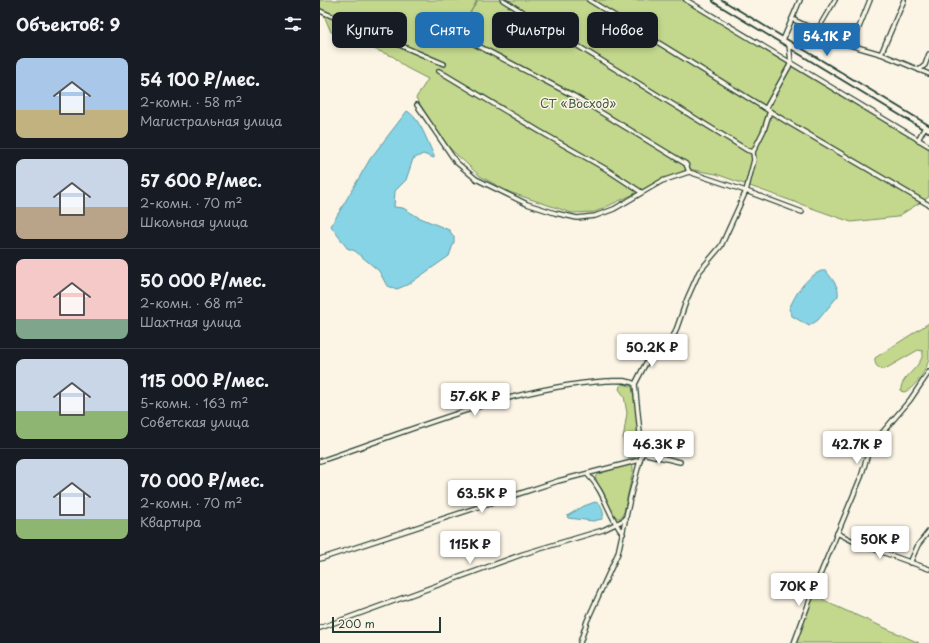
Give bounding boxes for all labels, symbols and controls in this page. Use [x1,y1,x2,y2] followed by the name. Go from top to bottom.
[16,11,120,37] text: Объектов: 9
[332,12,407,48] chip: Купить
[415,12,484,48] chip: Снять
[492,12,579,48] chip: Фильтры
[587,12,658,48] chip: Новое
[282,13,304,35] icon: filters
[790,23,864,57] pin: 54.1K ₽
[803,26,851,45] text: 54.1K ₽
[140,66,260,92] text: 54 100 ₽/мес.
[48,74,96,122] icon: home
[140,92,242,111] text: 2-комн. · 58 m²
[540,94,616,112] park label: СТ «Восход»
[140,111,282,130] text: Магистральная улица
[140,167,262,193] text: 57 600 ₽/мес.
[48,175,96,223] icon: home
[140,193,243,212] text: 2-комн. · 70 m²
[140,212,248,231] text: Школьная улица
[140,267,266,293] text: 50 000 ₽/мес.
[48,275,96,323] icon: home
[140,293,244,312] text: 2-комн. · 68 m²
[140,312,241,331] text: Шахтная улица
[615,334,689,368] pin: 50.2K ₽
[626,337,678,356] text: 50.2K ₽
[140,367,269,393] text: 115 000 ₽/мес.
[48,375,96,423] icon: home
[438,383,512,417] pin: 57.6K ₽
[450,386,500,405] text: 57.6K ₽
[140,393,249,412] text: 5-комн. · 163 m²
[140,412,249,431] text: Советская улица
[622,431,696,465] pin: 46.3K ₽
[820,431,894,465] pin: 42.7K ₽
[633,434,685,453] text: 46.3K ₽
[832,434,882,453] text: 42.7K ₽
[140,467,264,493] text: 70 000 ₽/мес.
[48,475,96,523] icon: home
[445,480,519,514] pin: 63.5K ₽
[457,483,507,502] text: 63.5K ₽
[140,493,243,512] text: 2-комн. · 70 m²
[140,512,201,531] text: Квартира
[852,526,908,560] pin: 50K ₽
[860,529,900,548] text: 50K ₽
[437,531,503,565] pin: 115K ₽
[449,534,491,553] text: 115K ₽
[771,573,827,607] pin: 70K ₽
[780,576,818,595] text: 70K ₽
[332,615,441,634] scale bar
[338,615,375,632] text: 200 m

